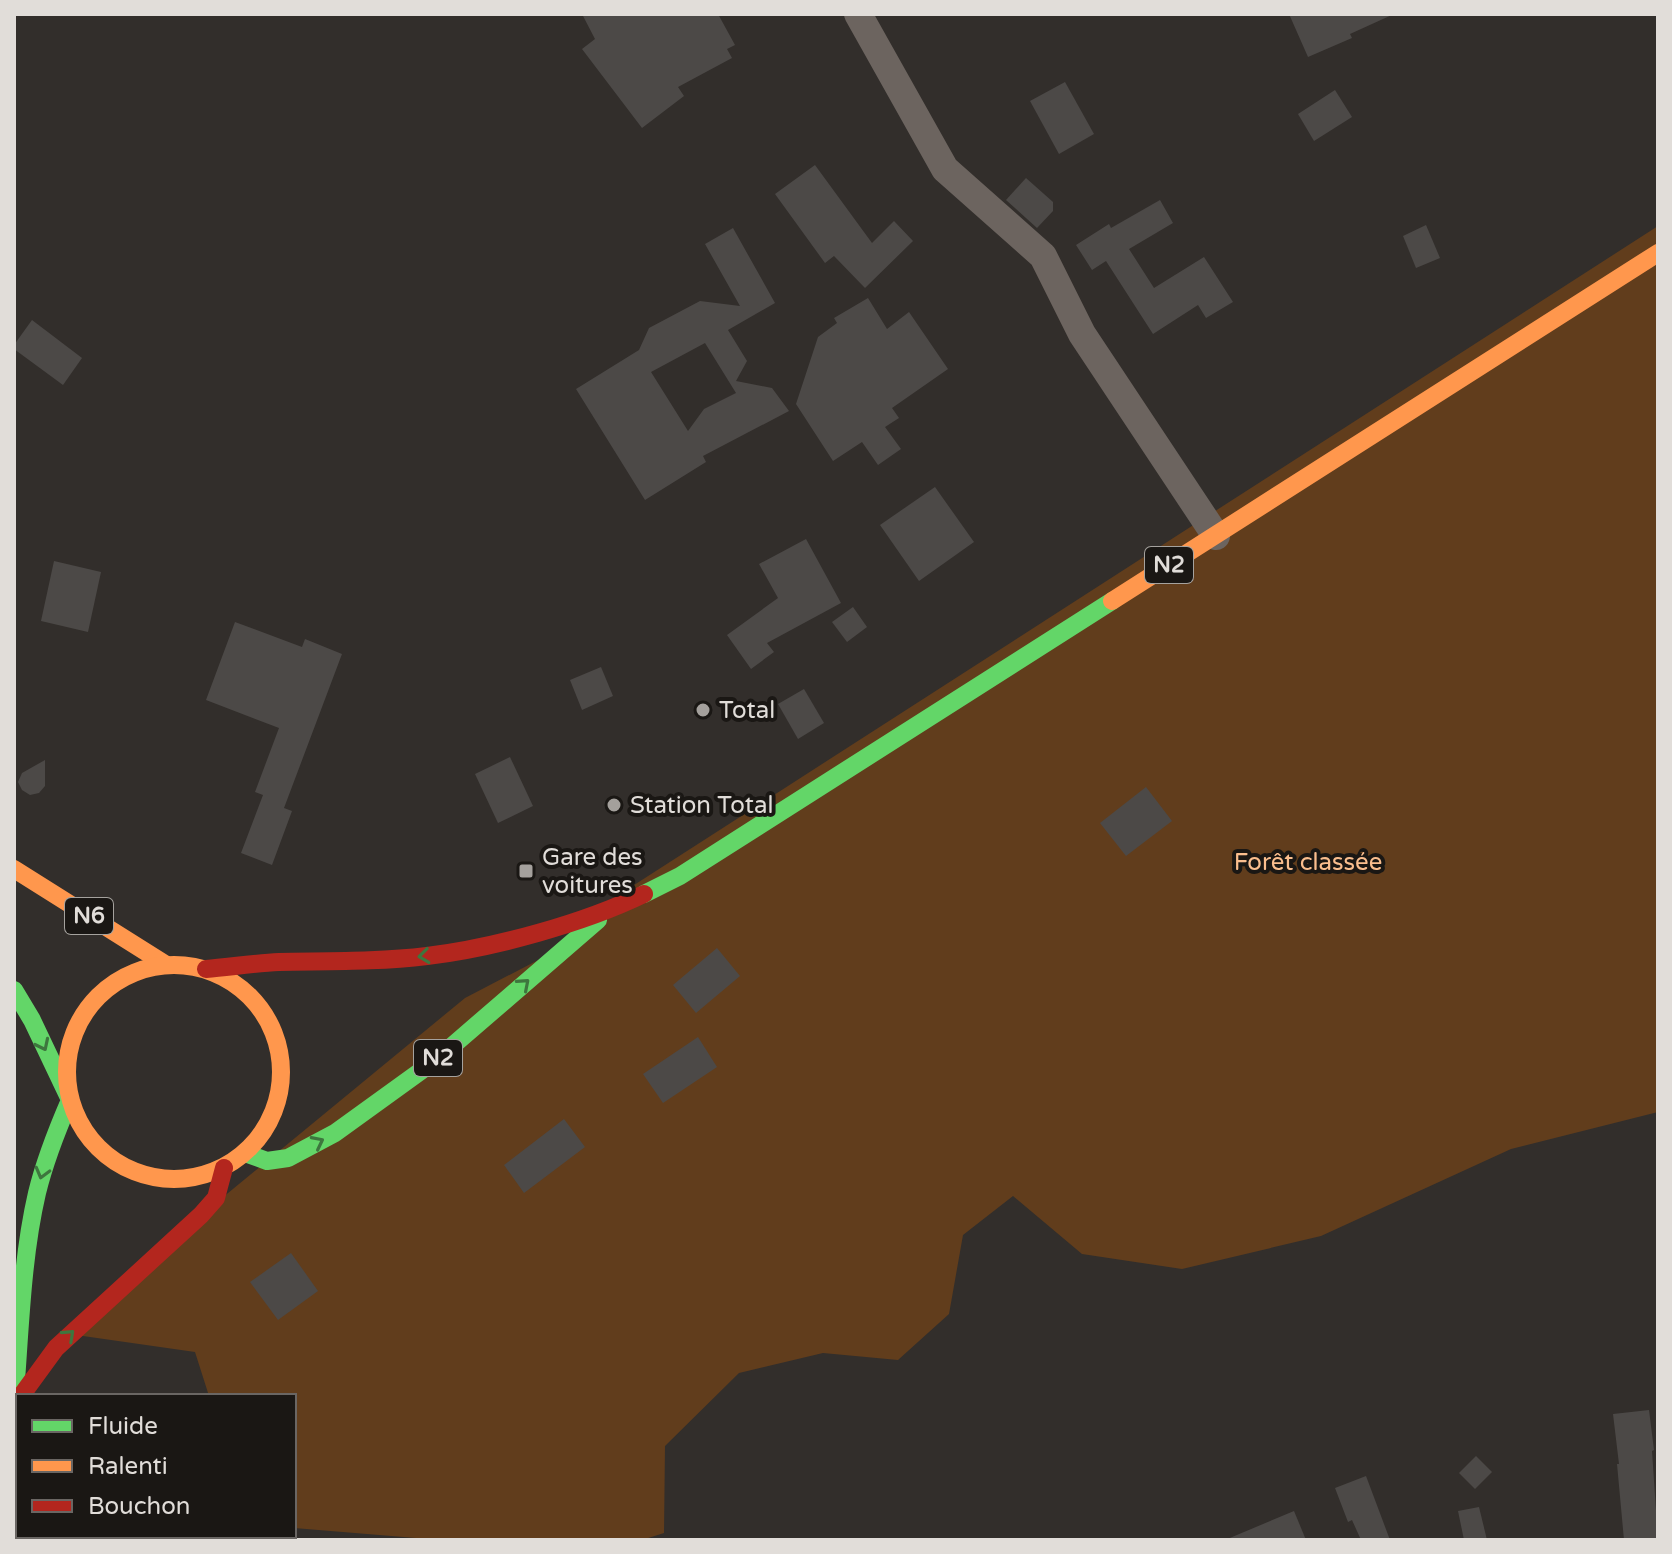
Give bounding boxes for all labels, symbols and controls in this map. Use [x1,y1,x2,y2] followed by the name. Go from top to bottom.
[1145,547,1193,583] road number: N2
[719,696,775,725] place label: Total
[694,701,712,719] marker: Total
[630,791,773,820] place label: Station Total
[605,796,623,814] marker: Station Total
[542,843,643,900] place label: Gare des voitures
[1234,848,1382,877] park label: Forêt classée
[517,862,535,880] marker: Gare des voitures
[65,898,113,934] road number: N6
[417,947,430,964] one-way arrow
[515,979,529,994] one-way arrow
[34,1036,49,1051] one-way arrow
[414,1040,462,1076] road number: N2
[310,1136,325,1151] one-way arrow
[35,1165,52,1179] one-way arrow
[60,1330,74,1345] one-way arrow
[16,1394,296,1538] legend
[88,1412,158,1441] text: Fluide
[88,1452,168,1481] text: Ralenti
[88,1492,190,1521] text: Bouchon

